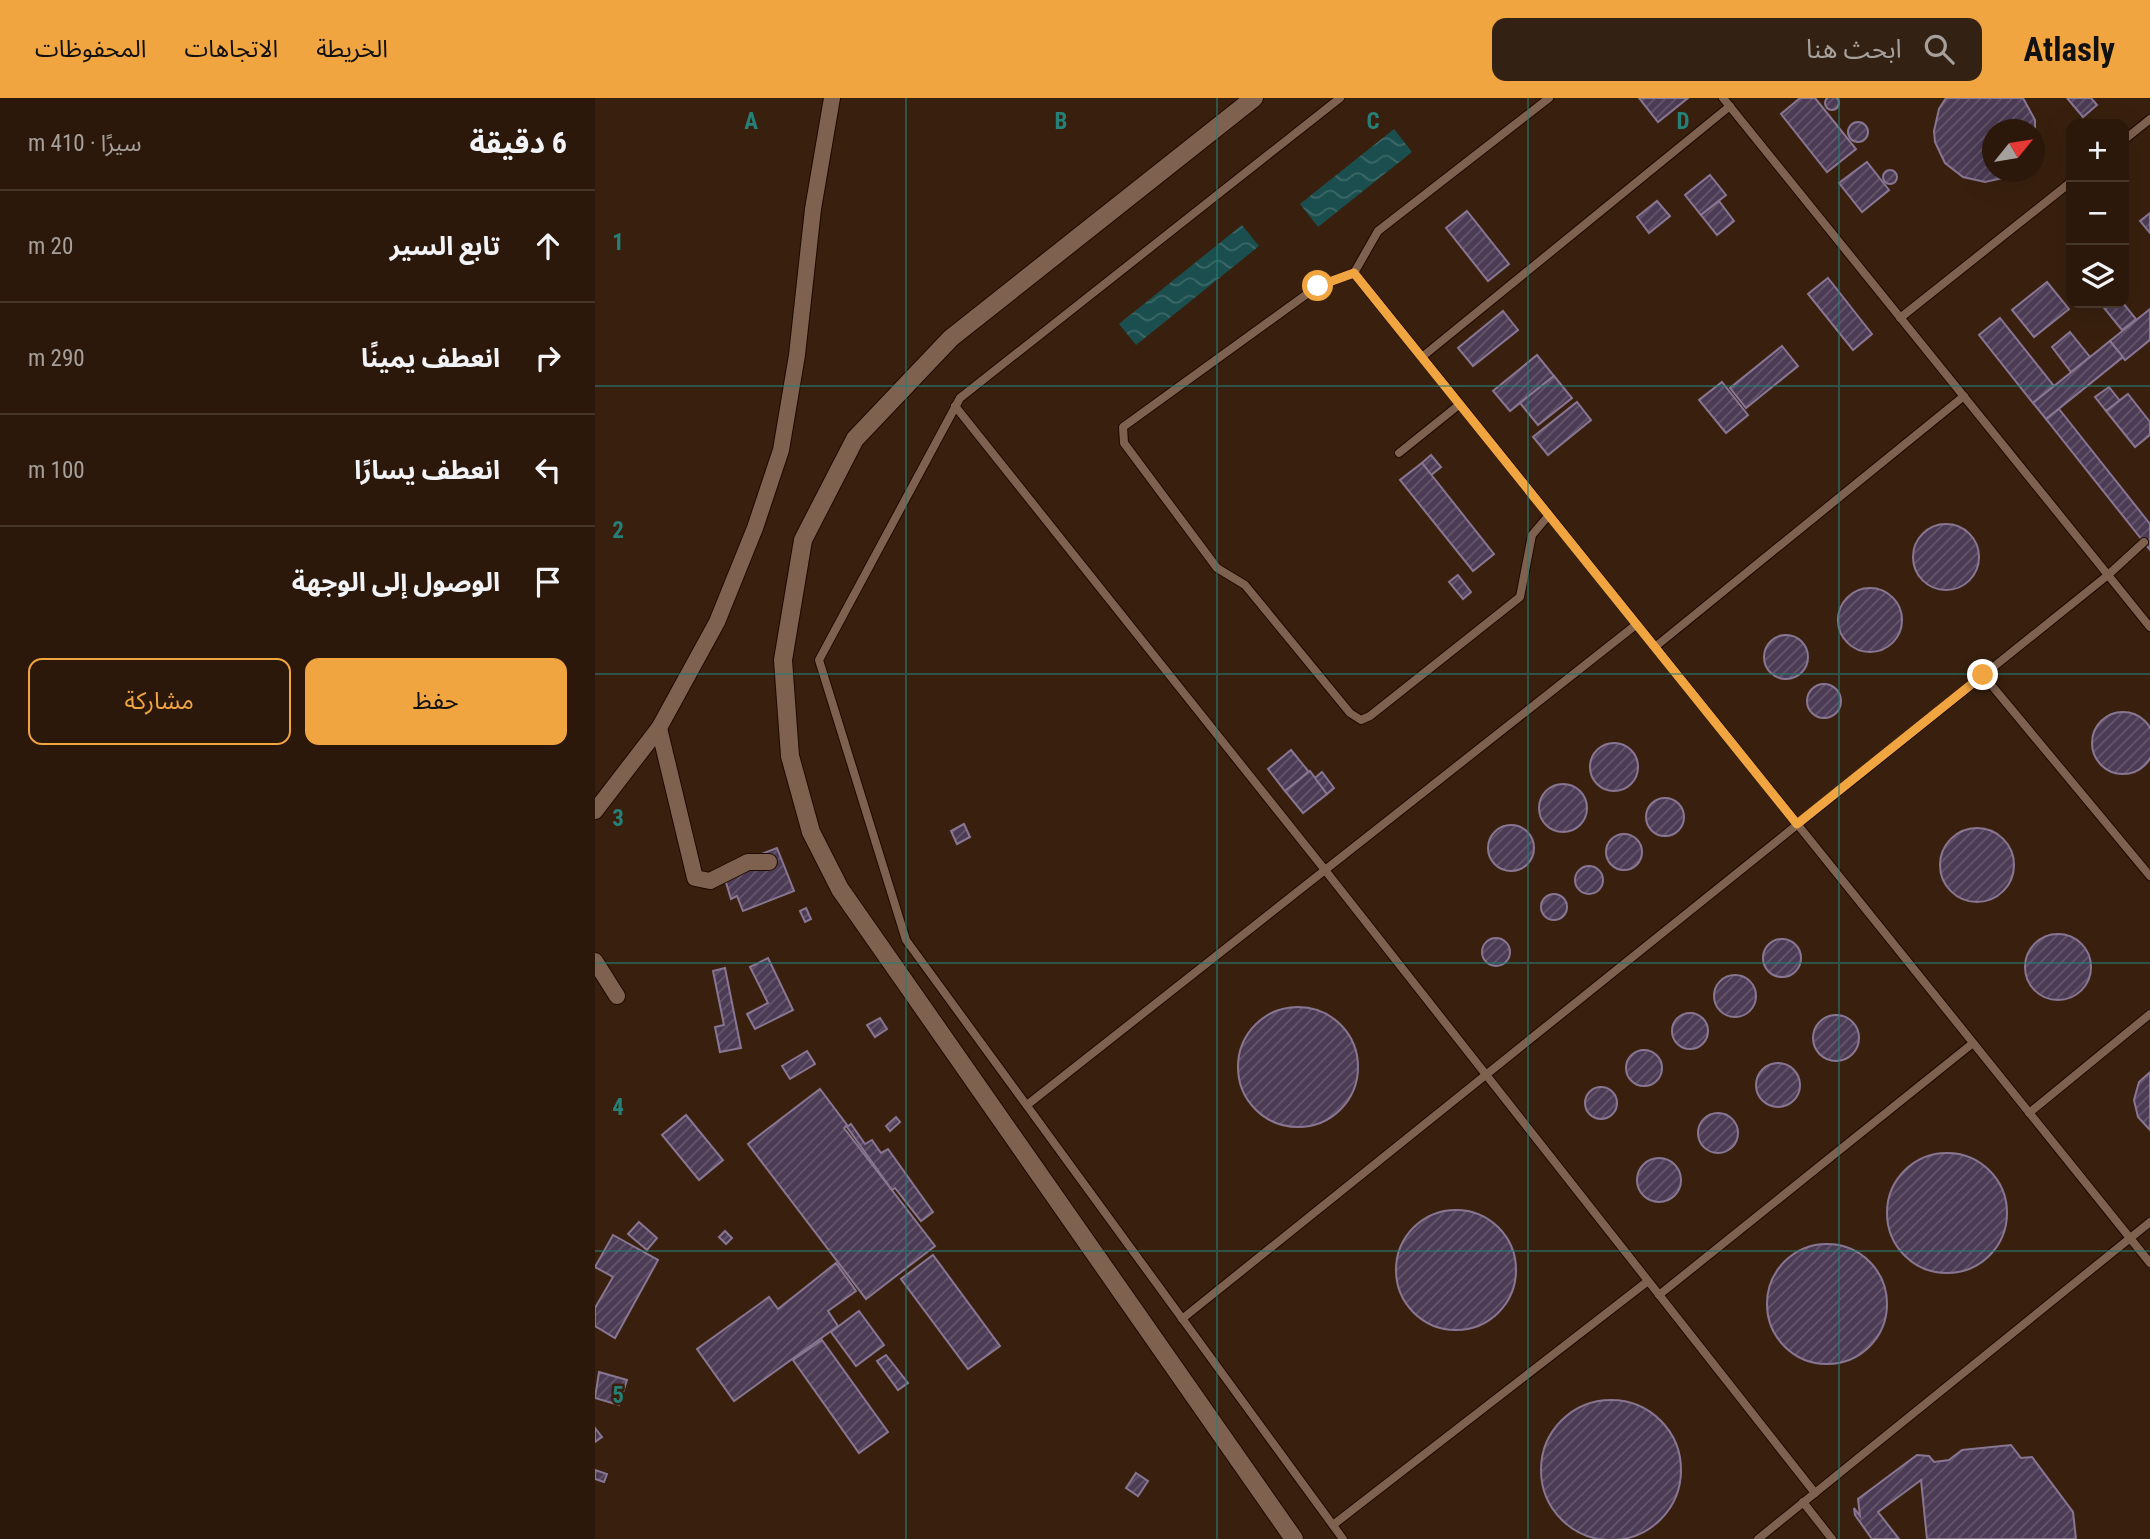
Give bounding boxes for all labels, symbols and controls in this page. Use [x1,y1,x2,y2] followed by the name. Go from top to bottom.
[1492,18,1982,81] search box
[1920,30,1958,68] icon: search
[2024,30,2115,69] text: Atlasly
[1806,34,1902,64] text: ابحث هنا
[35,35,146,63] text: المحفوظات
[184,35,278,63] text: الاتجاهات
[316,35,388,63] text: الخريطة
[744,108,758,135] text: A
[1055,108,1067,135] text: B
[1366,108,1380,135] text: C
[1677,108,1690,135] text: D
[1982,119,2045,182] north arrow
[2066,119,2129,308] map controls
[2066,119,2129,182] button: +
[469,125,567,160] text: 6 دقيقة
[28,130,141,157] text: سيرًا · 410 m
[2066,182,2129,245] button: −
[529,227,567,265] icon: ahead
[612,229,624,256] text: 1
[390,231,500,261] text: تابع السير
[28,233,73,260] text: 20 m
[2066,245,2129,308] button: layers
[1302,270,1333,301] route start
[529,339,567,377] icon: right
[361,343,500,373] text: انعطف يمينًا
[28,345,85,372] text: 290 m
[529,451,567,489] icon: left
[354,455,500,485] text: انعطف يسارًا
[28,457,85,484] text: 100 m
[612,517,624,544] text: 2
[529,563,567,601] icon: arrive
[292,567,500,597] text: الوصول إلى الوجهة
[28,658,291,745] button: مشاركة
[305,658,567,745] button: حفظ
[1967,659,1998,690] route end
[612,805,624,832] text: 3
[612,1094,624,1121] text: 4
[612,1382,624,1409] text: 5

